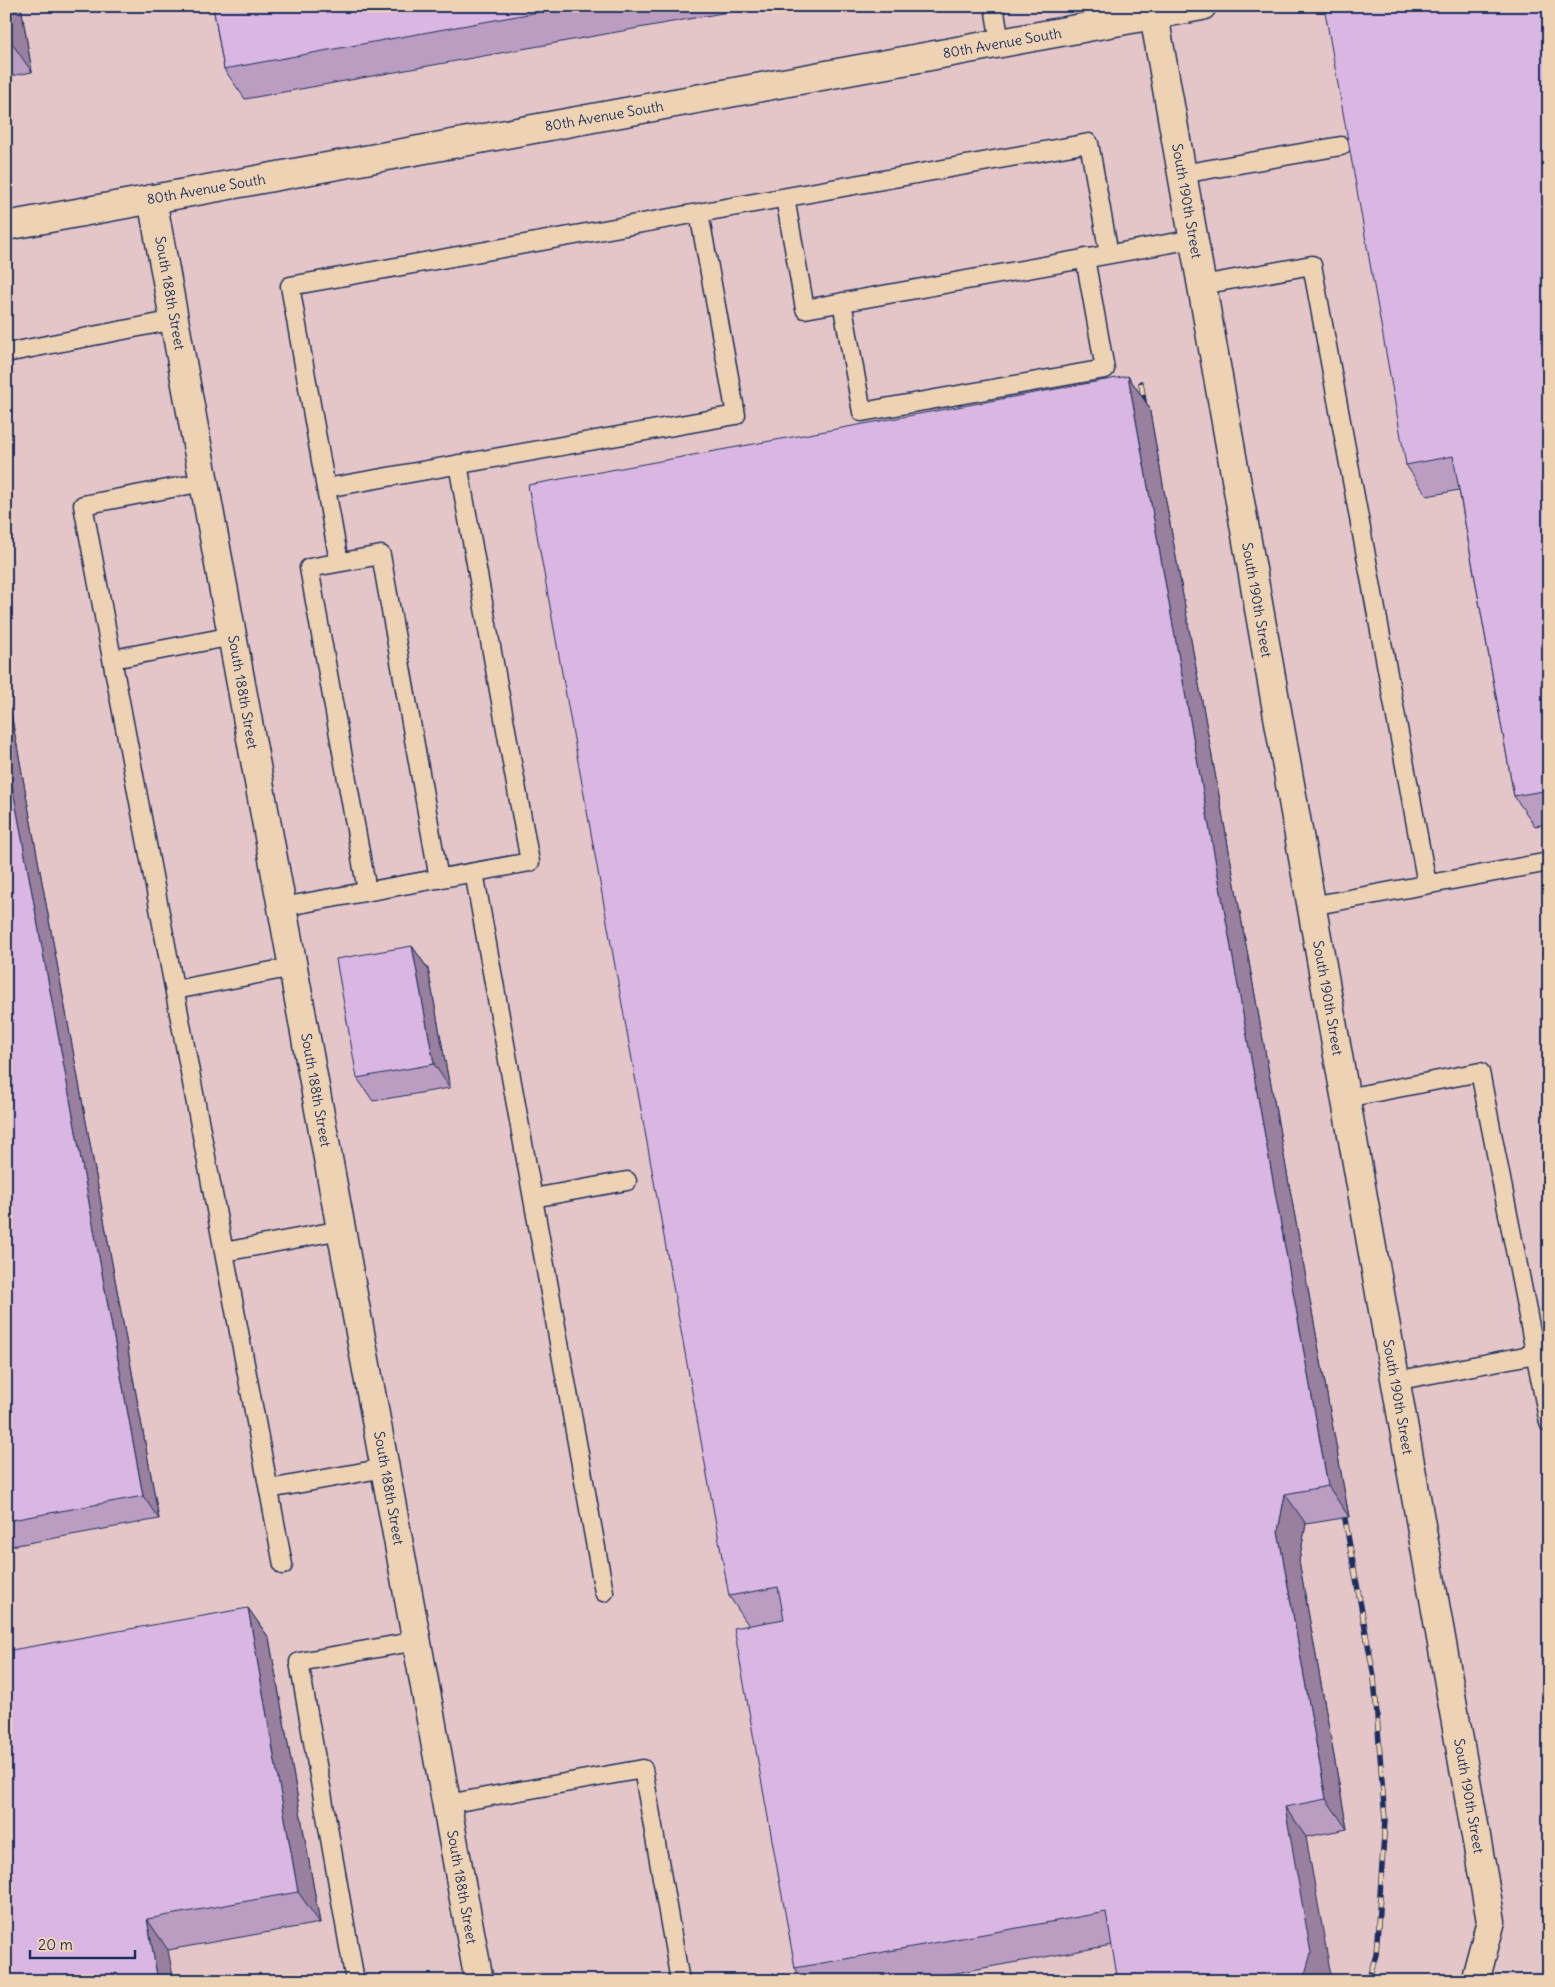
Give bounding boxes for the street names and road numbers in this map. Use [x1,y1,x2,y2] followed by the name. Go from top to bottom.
[941,24,1063,62] street label: 80th Avenue South
[543,97,665,135] street label: 80th Avenue South
[1168,142,1206,260] street label: South 190th Street
[145,170,267,208] street label: 80th Avenue South
[151,235,189,352] street label: South 188th Street
[1238,541,1276,659] street label: South 190th Street
[224,634,262,751] street label: South 188th Street
[1309,939,1347,1057] street label: South 190th Street
[297,1032,335,1149] street label: South 188th Street
[1379,1338,1417,1456] street label: South 190th Street
[370,1430,408,1547] street label: South 188th Street
[1450,1737,1488,1855] street label: South 190th Street
[443,1829,481,1946] street label: South 188th Street

